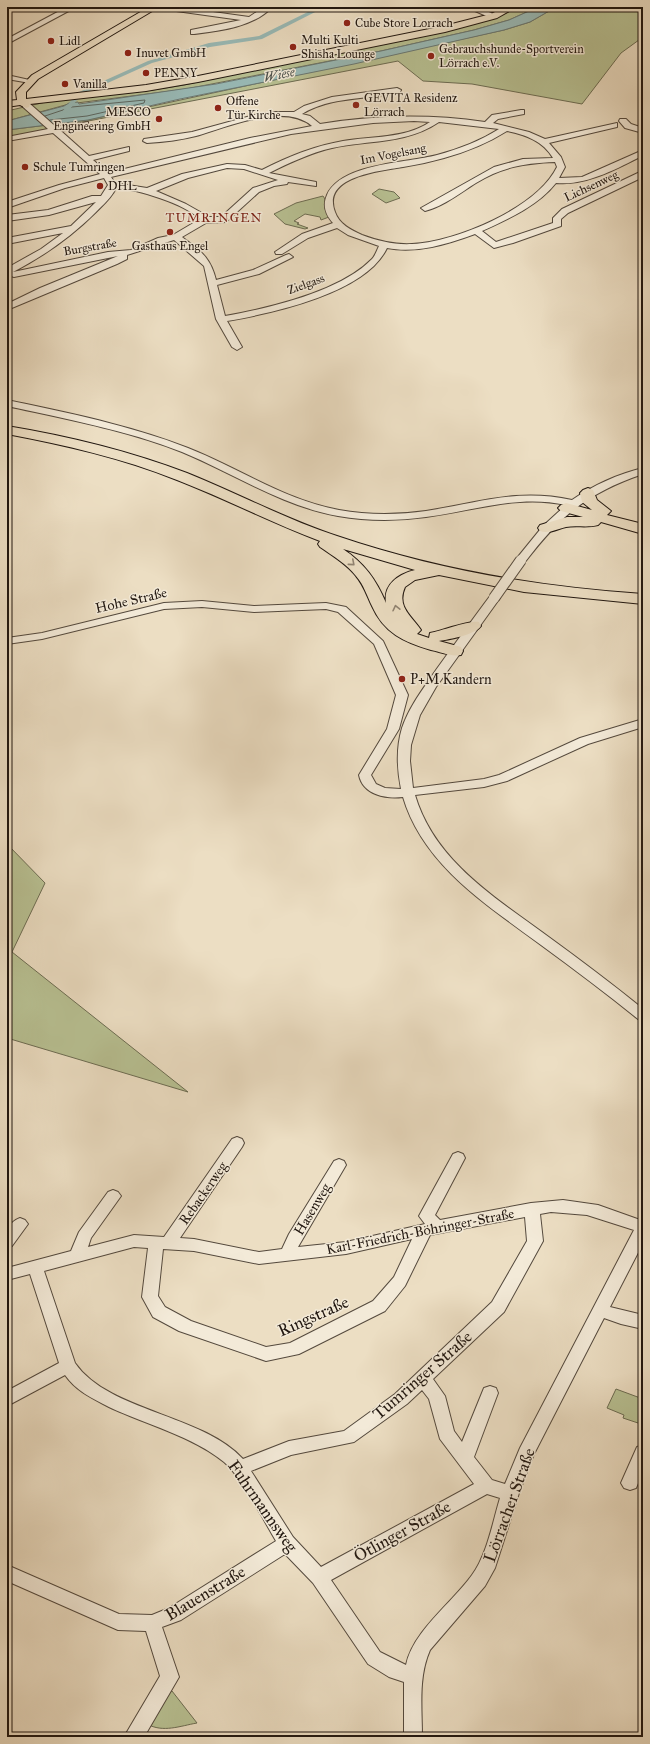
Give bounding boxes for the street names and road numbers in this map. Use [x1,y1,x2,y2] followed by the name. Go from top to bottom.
[359,141,428,168] street label: Im Vogelsang
[562,167,621,205] street label: Lichsenweg
[62,235,118,260] street label: Burgstraße
[286,271,327,298] street label: Zielgass
[94,584,169,617] street label: Hohe Straße
[175,1158,232,1228] street label: Rebackerweg
[290,1180,335,1238] street label: Hasenweg
[325,1205,516,1258] street label: Karl-Friedrich-Böhringer-Straße
[274,1292,352,1341] street label: Ringstraße
[368,1326,476,1424] street label: Tumringer Straße
[479,1445,540,1565] street label: Lörracher Straße
[223,1456,302,1557] street label: Fuhrmannsweg
[350,1496,454,1567] street label: Ötlinger Straße
[161,1561,249,1626] street label: Blauenstraße

